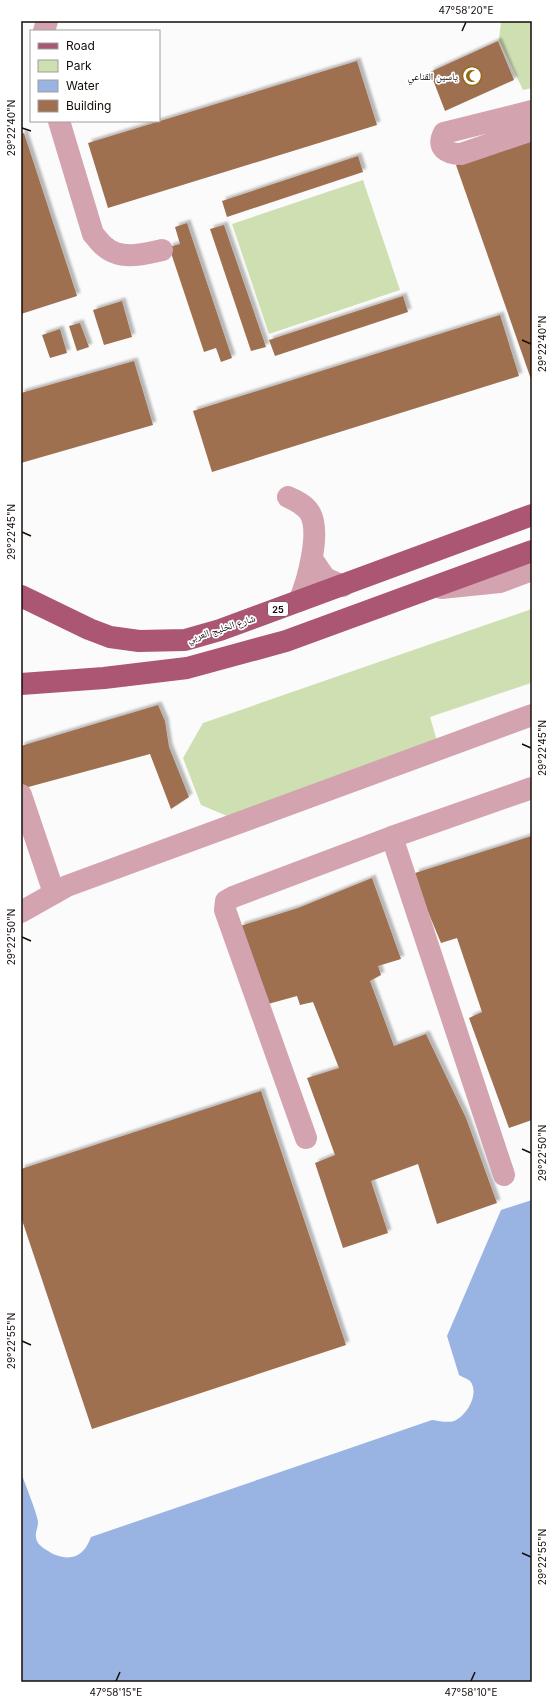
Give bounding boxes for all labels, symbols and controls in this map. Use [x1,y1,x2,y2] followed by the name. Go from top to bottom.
[438,4,494,16] text: 47°58'20"E
[30,30,160,122] legend
[66,38,95,53] text: Road
[66,58,92,73] text: Park
[461,65,483,87] mosque icon: ياسين القناعي
[407,70,458,85] place label: ياسين القناعي
[66,78,100,93] text: Water
[66,98,111,113] text: Building
[5,100,17,156] text: 29°22'40"N
[536,316,548,372] text: 29°22'40"N
[5,504,17,560] text: 29°22'45"N
[268,602,288,616] road number: 25
[185,611,258,647] street label: شارع الخليج العربي
[536,720,548,776] text: 29°22'45"N
[5,909,17,965] text: 29°22'50"N
[536,1125,548,1181] text: 29°22'50"N
[5,1313,17,1369] text: 29°22'55"N
[536,1529,548,1585] text: 29°22'55"N
[90,1686,142,1698] text: 47°58'15"E
[445,1686,497,1698] text: 47°58'10"E

